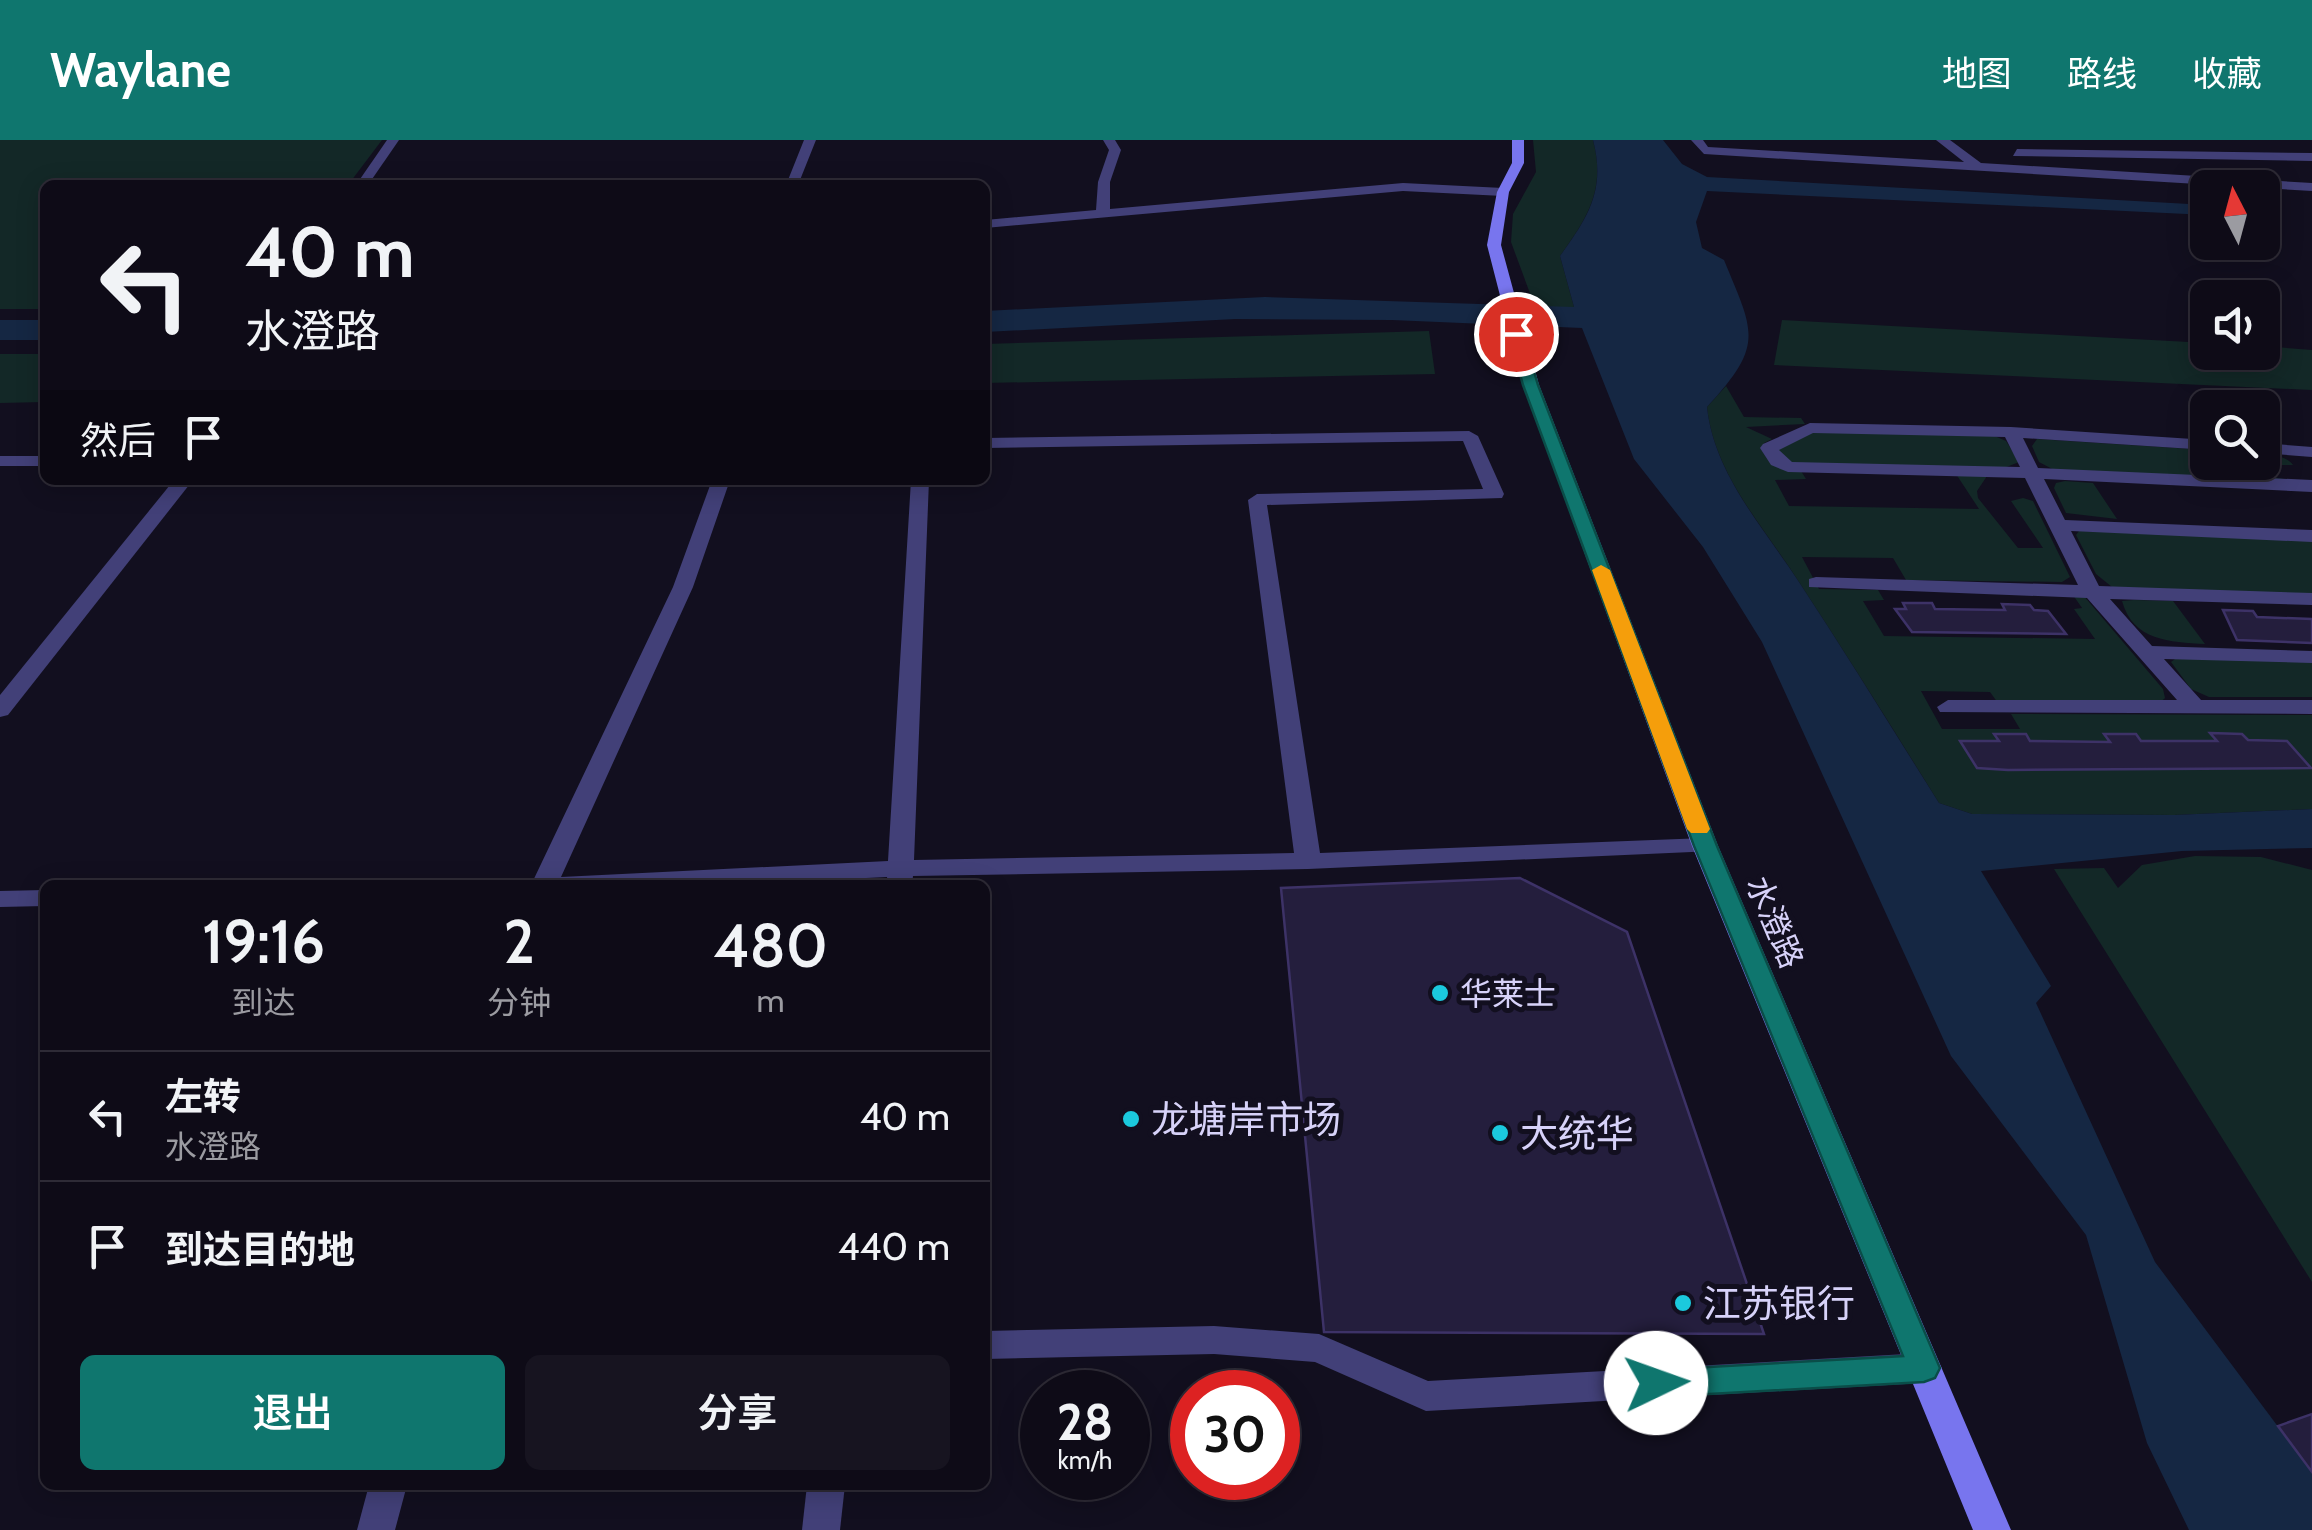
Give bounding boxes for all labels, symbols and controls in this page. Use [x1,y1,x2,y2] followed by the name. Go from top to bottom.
[50,41,231,99] text: Waylane
[1942,52,2012,95] text: 地图
[2067,52,2137,95] text: 路线
[2192,52,2262,95] text: 收藏
[2190,170,2280,260] north arrow
[2190,170,2280,480] map controls
[245,209,414,295] text: 40 m
[80,220,210,350] icon: left
[2190,280,2280,370] button: sound
[1474,292,1559,377] pin
[245,304,380,358] text: 水澄路
[1489,307,1544,362] icon: arrive
[2190,390,2280,480] button: search
[176,410,231,465] icon: arrive
[80,417,156,464] text: 然后
[1738,870,1812,974] street label: 水澄路
[202,905,325,978] text: 19:16
[503,905,535,978] text: 2
[713,909,828,982] text: 480
[1460,974,1556,1013] place label: 华莱士
[757,981,785,1020] text: m
[1429,982,1451,1004] marker: 华莱士
[232,983,296,1022] text: 到达
[487,983,551,1022] text: 分钟
[165,1073,241,1120] text: 左转
[80,1089,135,1144] icon: left
[860,1093,950,1140] text: 40 m
[1151,1096,1341,1143] place label: 龙塘岸市场
[1120,1108,1142,1130] marker: 龙塘岸市场
[1520,1110,1634,1157] place label: 大统华
[1489,1122,1511,1144] marker: 大统华
[165,1127,261,1166] text: 水澄路
[80,1219,135,1274] icon: arrive
[838,1223,950,1270] text: 440 m
[165,1226,355,1273] text: 到达目的地
[1703,1280,1855,1327] place label: 江苏银行
[1672,1292,1694,1314] marker: 江苏银行
[1604,1331,1708,1435] position arrow
[80,1355,505,1470] button: 退出
[525,1355,950,1470] button: 分享
[1170,1370,1300,1500] speed limit sign: 30
[1057,1392,1113,1453] text: 28
[1058,1445,1112,1475] text: km/h

